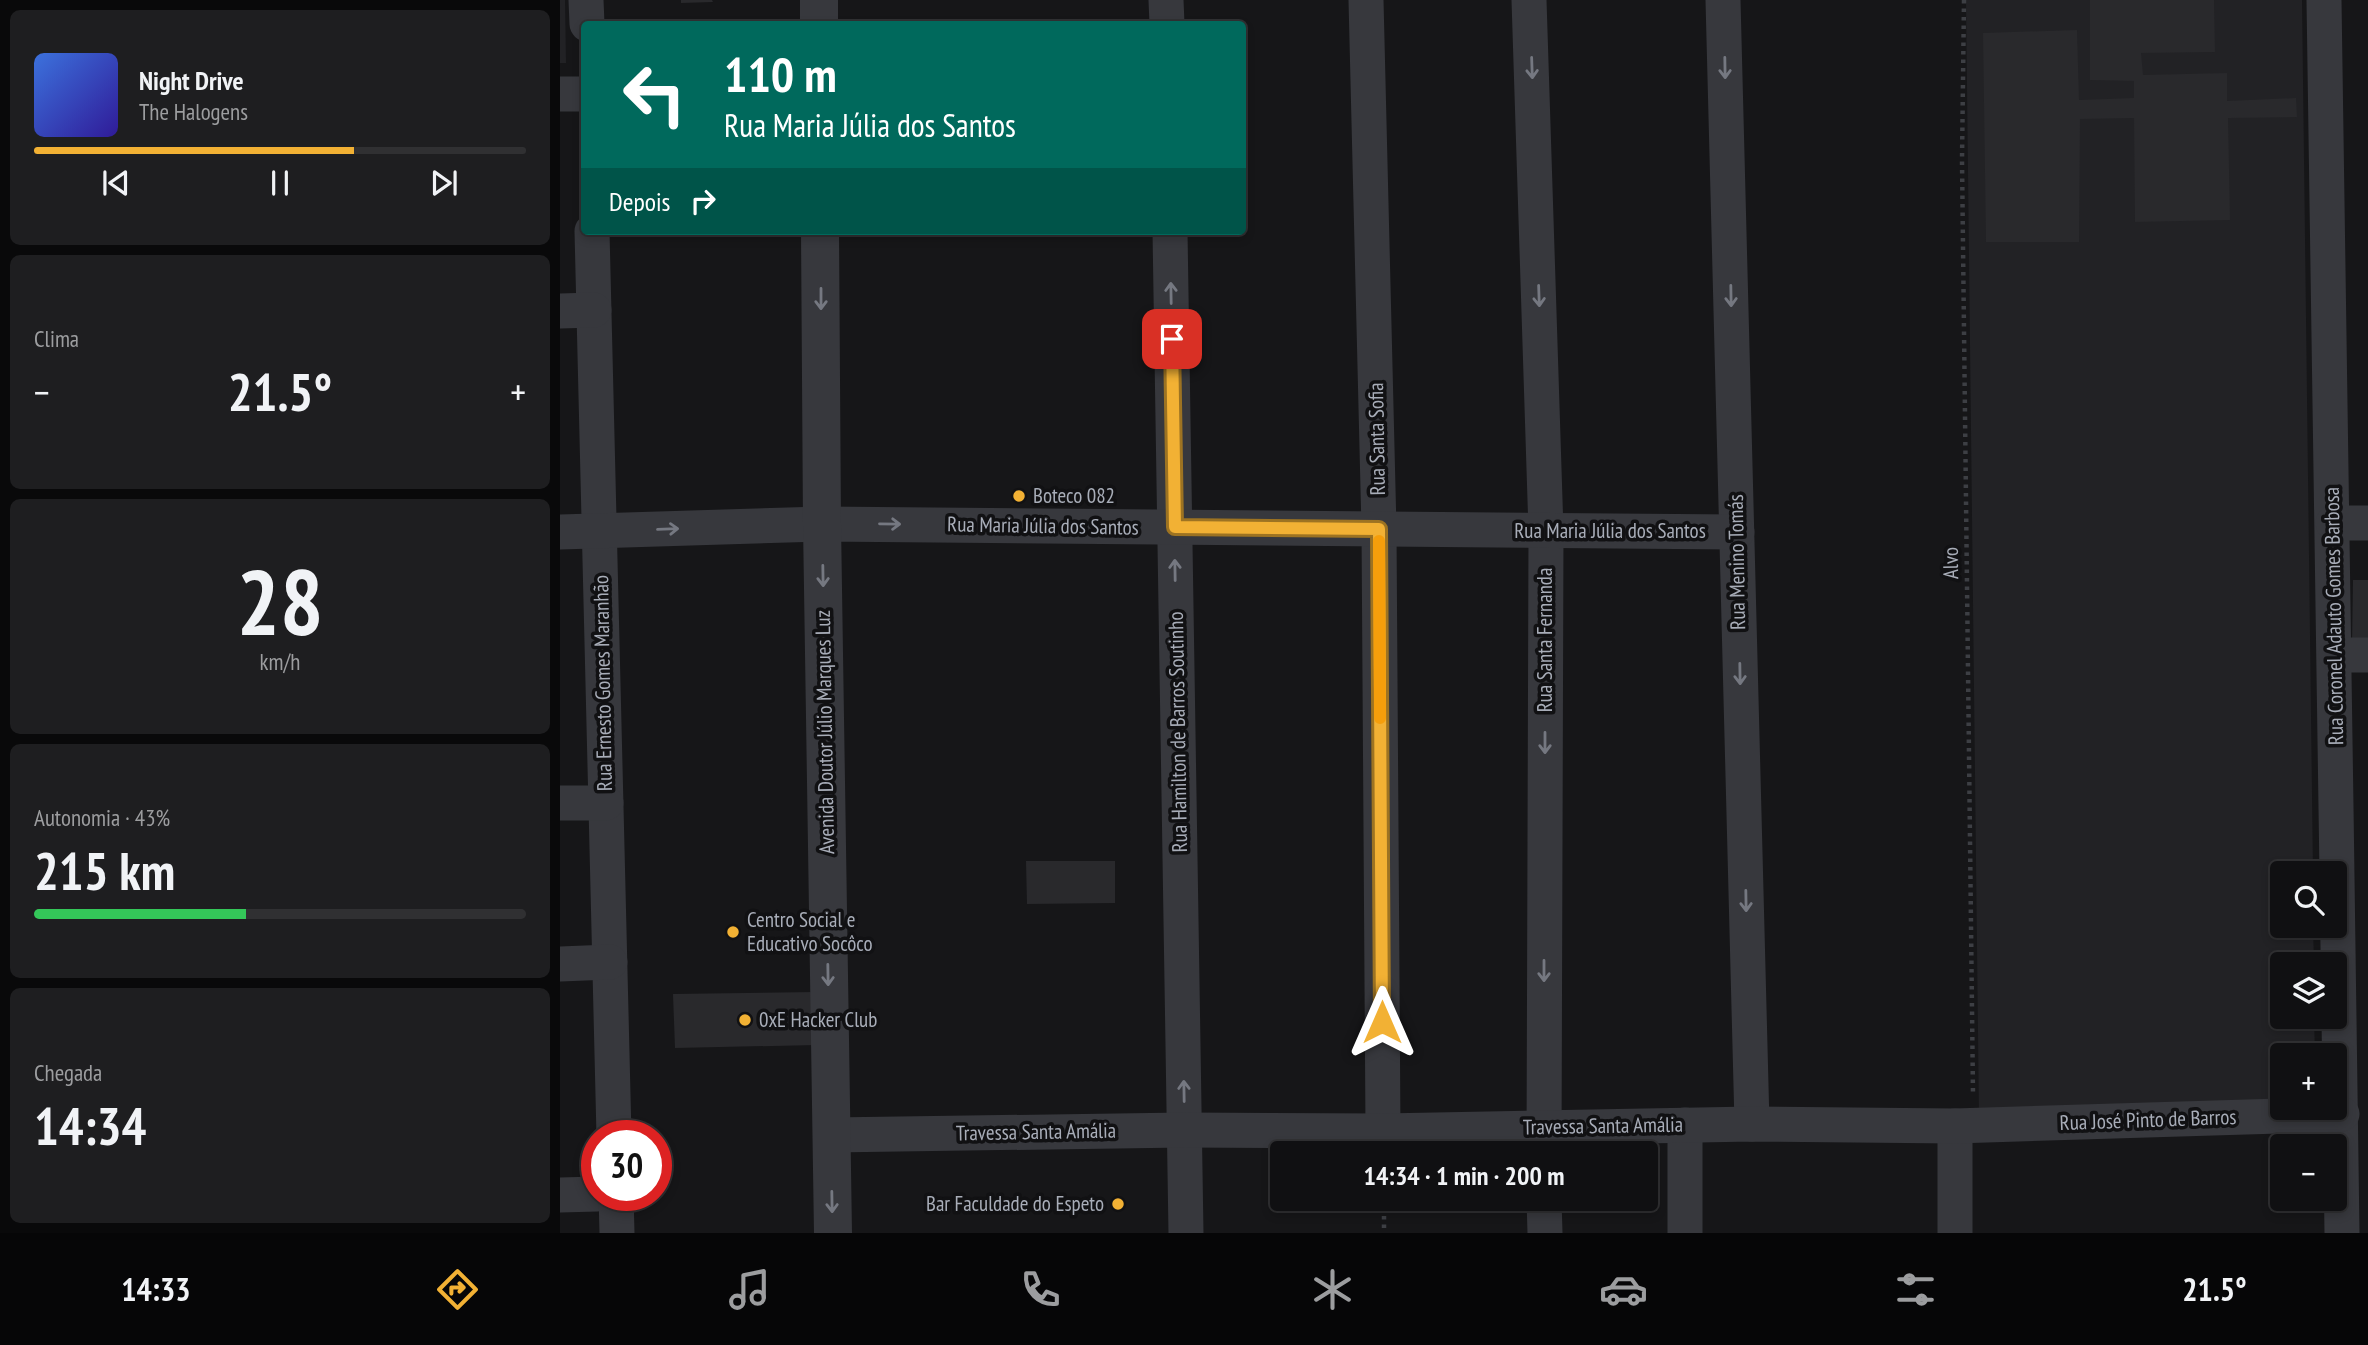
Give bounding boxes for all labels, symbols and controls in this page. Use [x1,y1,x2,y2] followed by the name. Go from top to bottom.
[724,42,837,106] text: 110 m
[609,49,700,140] icon: left
[1525,56,1538,79] one-way arrow
[1718,56,1732,79] one-way arrow
[139,64,244,97] text: Night Drive
[139,97,248,126] text: The Halogens
[724,104,1016,146] text: Rua Maria Júlia dos Santos
[97,164,135,202] icon: previous
[261,164,299,202] icon: pause
[425,164,463,202] icon: next
[684,182,722,220] icon: right
[609,185,670,218] text: Depois
[1164,282,1178,305] one-way arrow
[1532,284,1545,307] one-way arrow
[1724,284,1737,307] one-way arrow
[814,287,827,310] one-way arrow
[1142,309,1202,369] pin
[1153,320,1191,358] icon: arrive
[34,324,79,353] text: Clima
[228,358,332,425] text: 21.5°
[34,367,50,416] text: −
[510,367,526,416] text: +
[1362,382,1391,496] street label: Rua Santa Sofia
[1033,482,1115,509] place label: Boteco 082
[2318,487,2349,745] street label: Rua Coronel Adauto Gomes Barbosa
[1011,488,1027,504] marker: Boteco 082
[1722,494,1751,630] street label: Rua Menino Tomás
[947,510,1139,541] street label: Rua Maria Júlia dos Santos
[878,517,901,531] one-way arrow
[1514,517,1706,544] street label: Rua Maria Júlia dos Santos
[656,522,679,535] one-way arrow
[237,542,324,660] text: 28
[1937,547,1964,579] street label: Alvo
[1169,559,1182,582] one-way arrow
[816,564,829,587] one-way arrow
[1531,568,1558,712] street label: Rua Santa Fernanda
[587,575,618,791] street label: Rua Ernesto Gomes Maranhão
[809,610,840,854] street label: Avenida Doutor Júlio Marques Luz
[1162,611,1193,853] street label: Rua Hamilton de Barros Soutinho
[260,647,300,676] text: km/h
[1734,662,1747,685] one-way arrow
[1538,732,1552,755] one-way arrow
[34,803,170,832] text: Autonomia · 43%
[34,837,175,904] text: 215 km
[2270,861,2347,1211] map controls
[2270,861,2347,938] button: search
[1740,890,1753,913] one-way arrow
[747,906,873,957] place label: Centro Social e Educativo Socôco
[725,924,741,940] marker: Centro Social e Educativo Socôco
[2270,952,2347,1029] button: layers
[1537,959,1551,982] one-way arrow
[821,963,835,986] one-way arrow
[1345,985,1419,1059] position arrow
[759,1006,877,1033] place label: 0xE Hacker Club
[737,1012,753,1028] marker: 0xE Hacker Club
[2270,1043,2347,1120] button: +
[34,1058,102,1087] text: Chegada
[1177,1080,1190,1103] one-way arrow
[34,1092,146,1159] text: 14:34
[2059,1103,2237,1136] street label: Rua José Pinto de Barros
[1523,1111,1683,1140] street label: Travessa Santa Amália
[956,1117,1116,1146] street label: Travessa Santa Amália
[581,1120,672,1211] speed limit sign: 30
[2270,1134,2347,1211] button: −
[1364,1159,1564,1192] text: 14:34 · 1 min · 200 m
[825,1190,839,1213] one-way arrow
[926,1190,1104,1217] place label: Bar Faculdade do Espeto
[1110,1196,1126,1212] marker: Bar Faculdade do Espeto
[433,1265,482,1314] icon: directions
[725,1265,774,1314] icon: music
[1016,1265,1065,1314] icon: phone
[1308,1265,1357,1314] icon: climate
[1599,1265,1648,1314] icon: car
[1891,1265,1940,1314] icon: filters
[121,1268,190,1310] text: 14:33
[2182,1268,2247,1310] text: 21.5°

